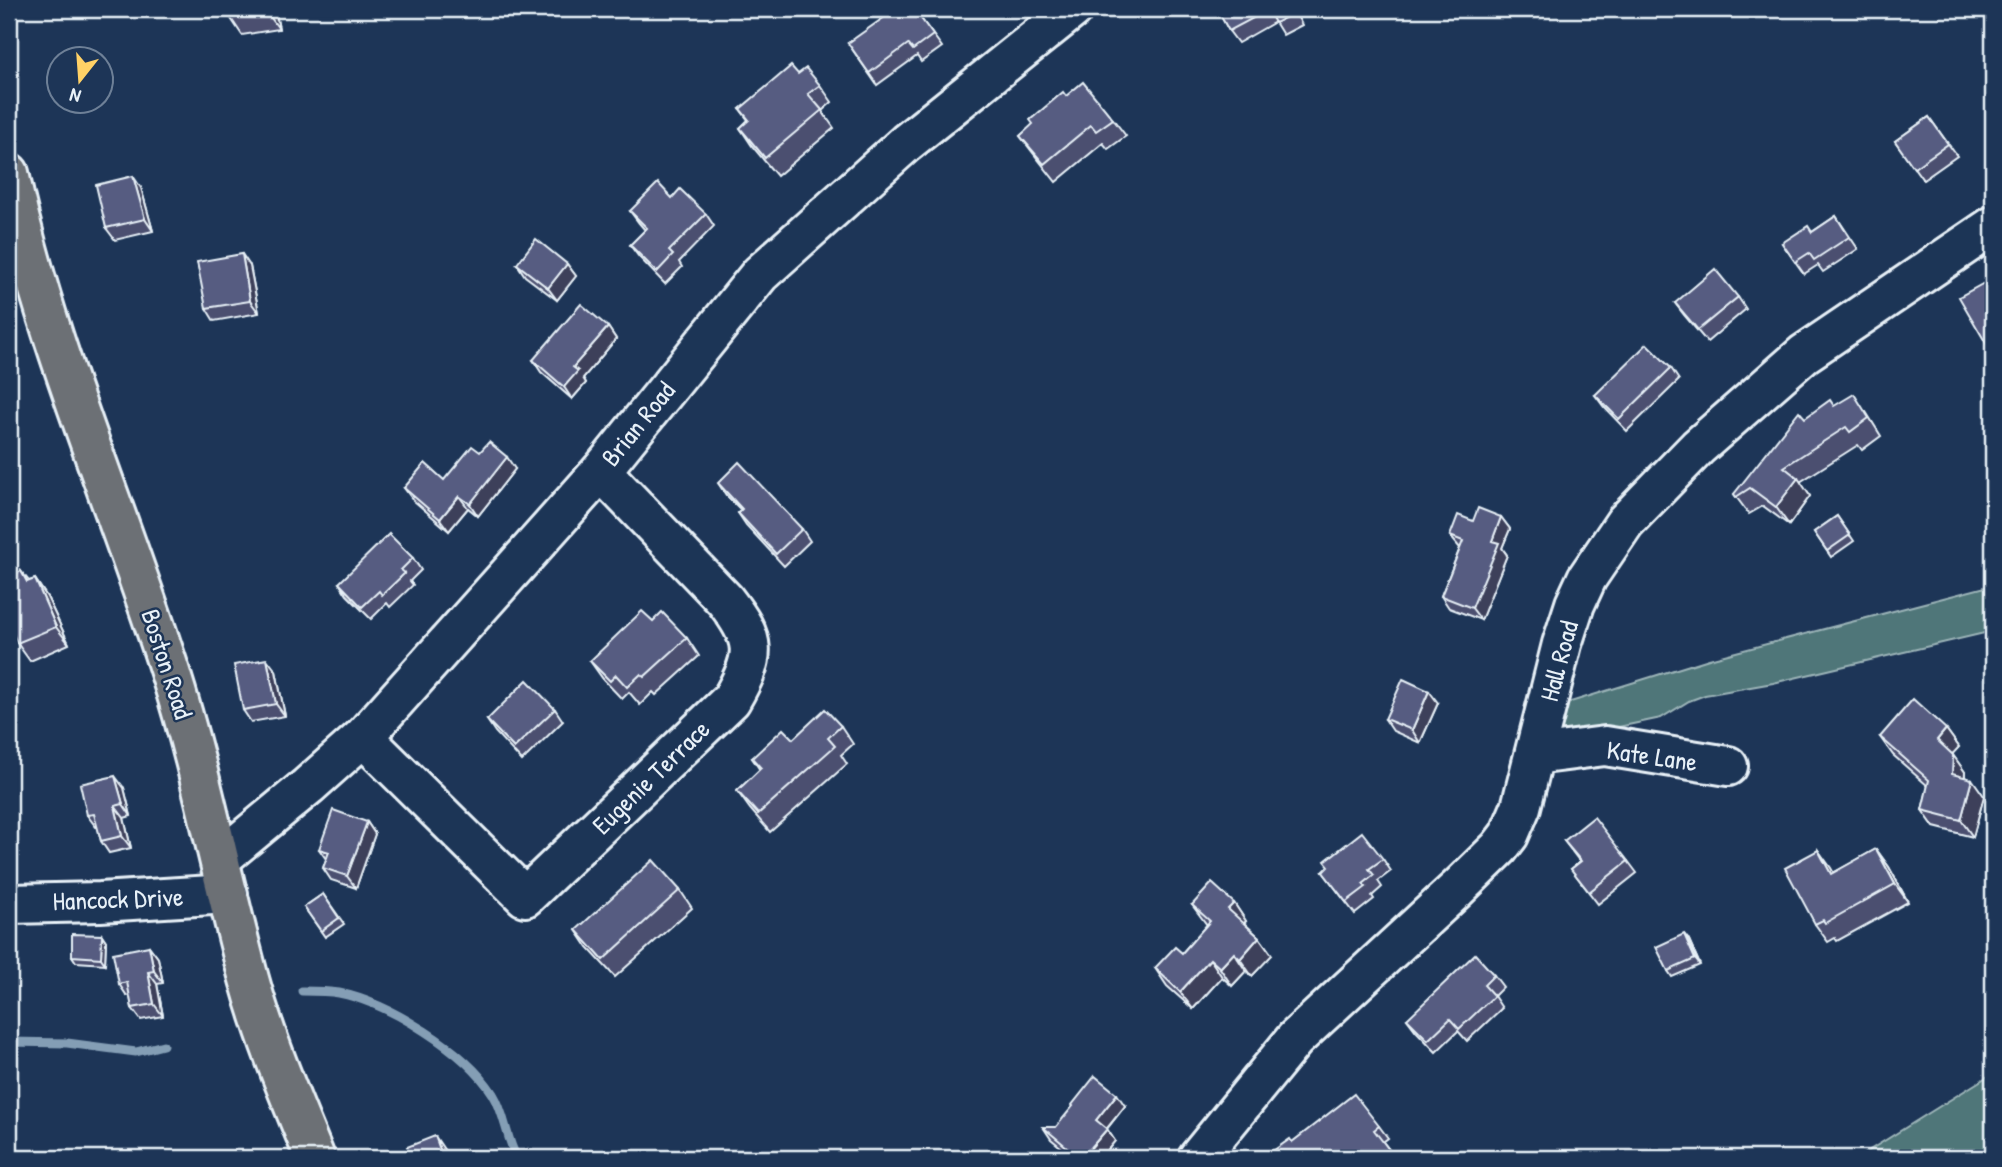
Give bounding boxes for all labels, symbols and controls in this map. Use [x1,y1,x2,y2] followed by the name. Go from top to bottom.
[46,46,116,116] north arrow
[66,82,84,110] text: N
[593,374,683,473] street label: Brian Road
[133,604,202,723] street label: Boston Road
[1531,617,1586,705] street label: Hall Road
[584,712,717,842] street label: Eugenie Terrace
[1605,732,1700,779] street label: Kate Lane
[52,879,184,918] street label: Hancock Drive

